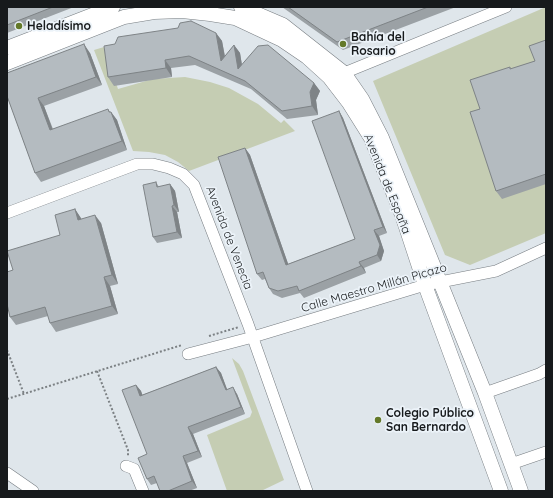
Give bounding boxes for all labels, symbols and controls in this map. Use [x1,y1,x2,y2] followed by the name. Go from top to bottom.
[27,19,91,33] place label: Heladísimo
[14,21,24,31] marker: Heladísimo
[351,30,405,58] place label: Bahía del Rosario
[338,39,348,49] marker: Bahía del Rosario
[360,132,414,236] street label: Avenida de España
[203,184,255,292] street label: Avenida de Venecia
[300,260,448,316] street label: Calle Maestro Millán Picazo
[386,406,474,434] place label: Colegio Público San Bernardo
[373,415,383,425] marker: Colegio Público San Bernardo

